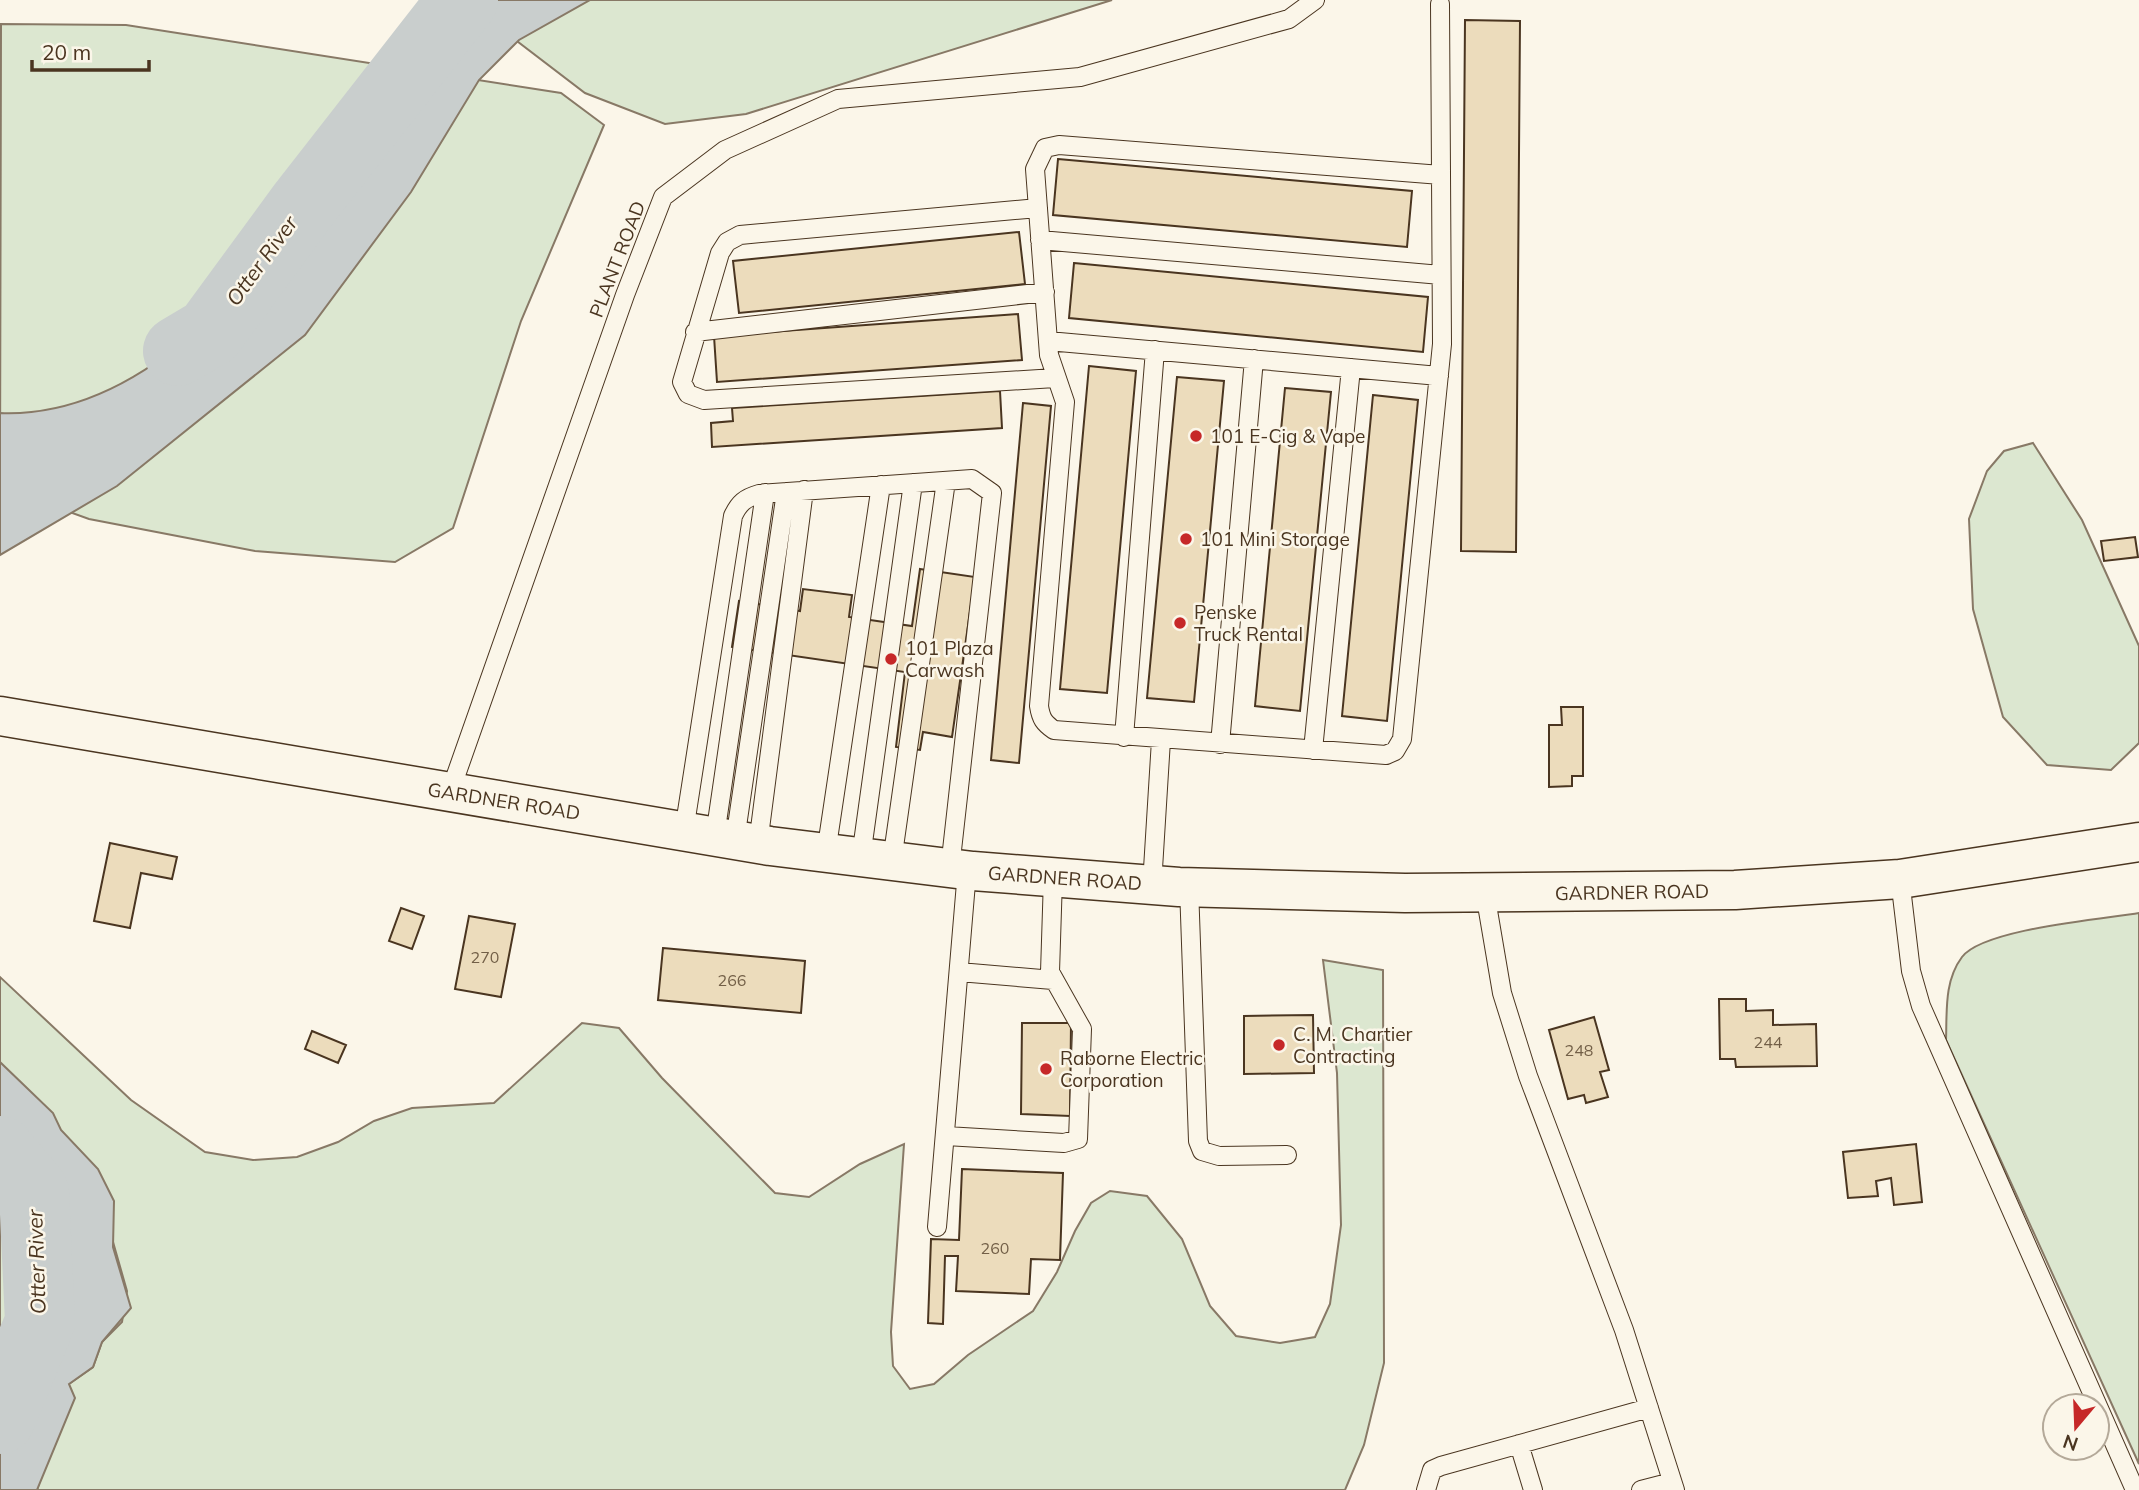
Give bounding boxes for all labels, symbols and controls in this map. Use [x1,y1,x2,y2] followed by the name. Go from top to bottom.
[32,28,149,72] scale bar
[42,39,91,65] text: 20 m
[584,197,650,321] street label: PLANT ROAD
[220,209,303,310] water label: Otter River
[1210,424,1365,448] place label: 101 E-Cig & Vape
[1188,428,1204,444] marker: 101 E-Cig & Vape
[1200,527,1350,551] place label: 101 Mini Storage
[1178,531,1194,547] marker: 101 Mini Storage
[1194,600,1303,646] place label: Penske Truck Rental
[1172,615,1188,631] marker: Penske Truck Rental
[905,636,994,682] place label: 101 Plaza Carwash
[883,651,899,667] marker: 101 Plaza Carwash
[426,777,582,825] street label: GARDNER ROAD
[987,861,1143,895] street label: GARDNER ROAD
[1555,879,1709,905] street label: GARDNER ROAD
[471,947,499,967] house number: 270
[718,970,746,990] house number: 266
[1293,1022,1413,1068] place label: C. M. Chartier Contracting
[1754,1032,1783,1052] house number: 244
[1271,1037,1287,1053] marker: C. M. Chartier Contracting
[1565,1040,1593,1060] house number: 248
[1060,1046,1203,1092] place label: Raborne Electric Corporation
[1038,1061,1054,1077] marker: Raborne Electric Corporation
[21,1208,51,1315] water label: Otter River
[981,1238,1009,1258] house number: 260
[2041,1392,2111,1462] north arrow
[2060,1429,2081,1457] text: N

